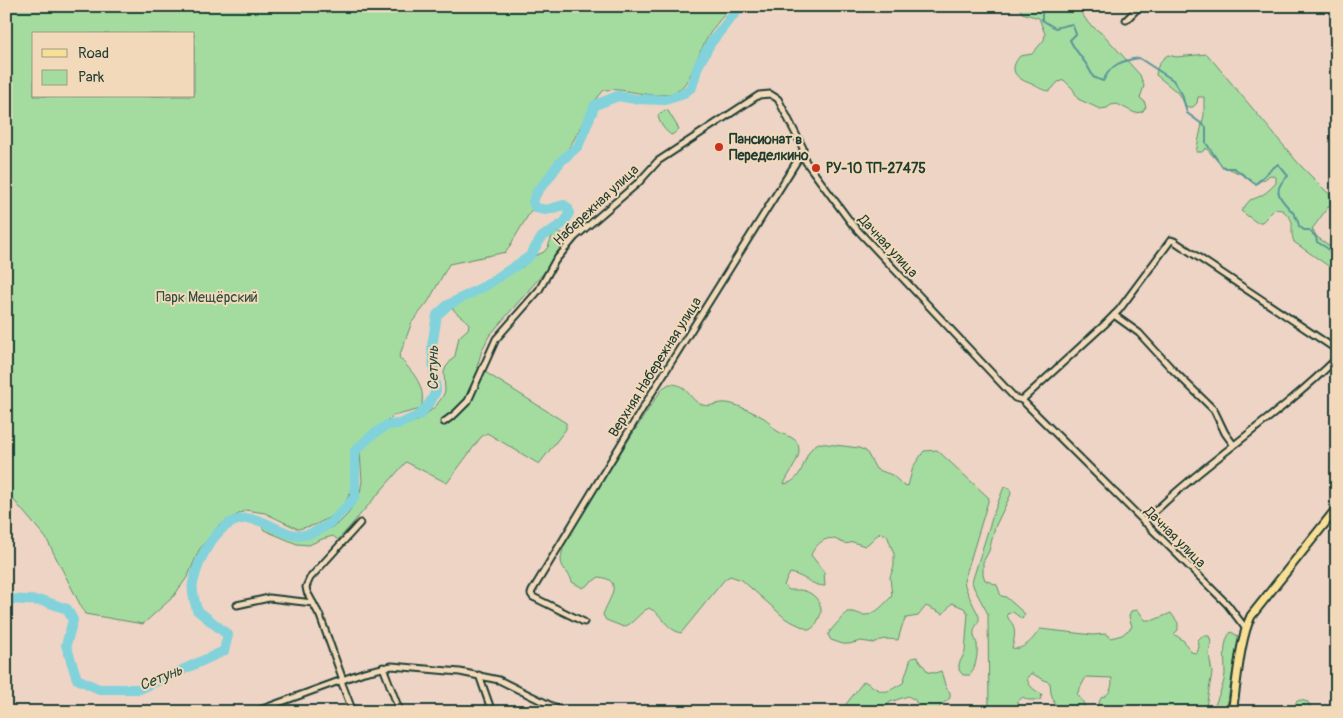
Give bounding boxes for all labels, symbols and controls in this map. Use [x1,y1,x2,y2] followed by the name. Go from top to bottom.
[32,32,195,98] legend
[78,44,109,63] text: Road
[78,68,105,87] text: Park
[729,131,809,164] place label: Пансионат в Переделкино
[713,141,725,153] marker: Пансионат в Переделкино
[826,160,926,177] place label: РУ-10 ТП-27475
[550,161,642,249] street label: Набережная улица
[810,162,822,174] marker: РУ-10 ТП-27475
[854,210,921,281] street label: Дачная улица
[156,289,258,306] park label: Парк Мещёрский
[605,294,705,440] street label: Верхняя Набережная улица
[424,345,443,390] water label: Сетунь
[1140,502,1209,571] street label: Дачная улица
[137,661,185,695] water label: Сетунь

